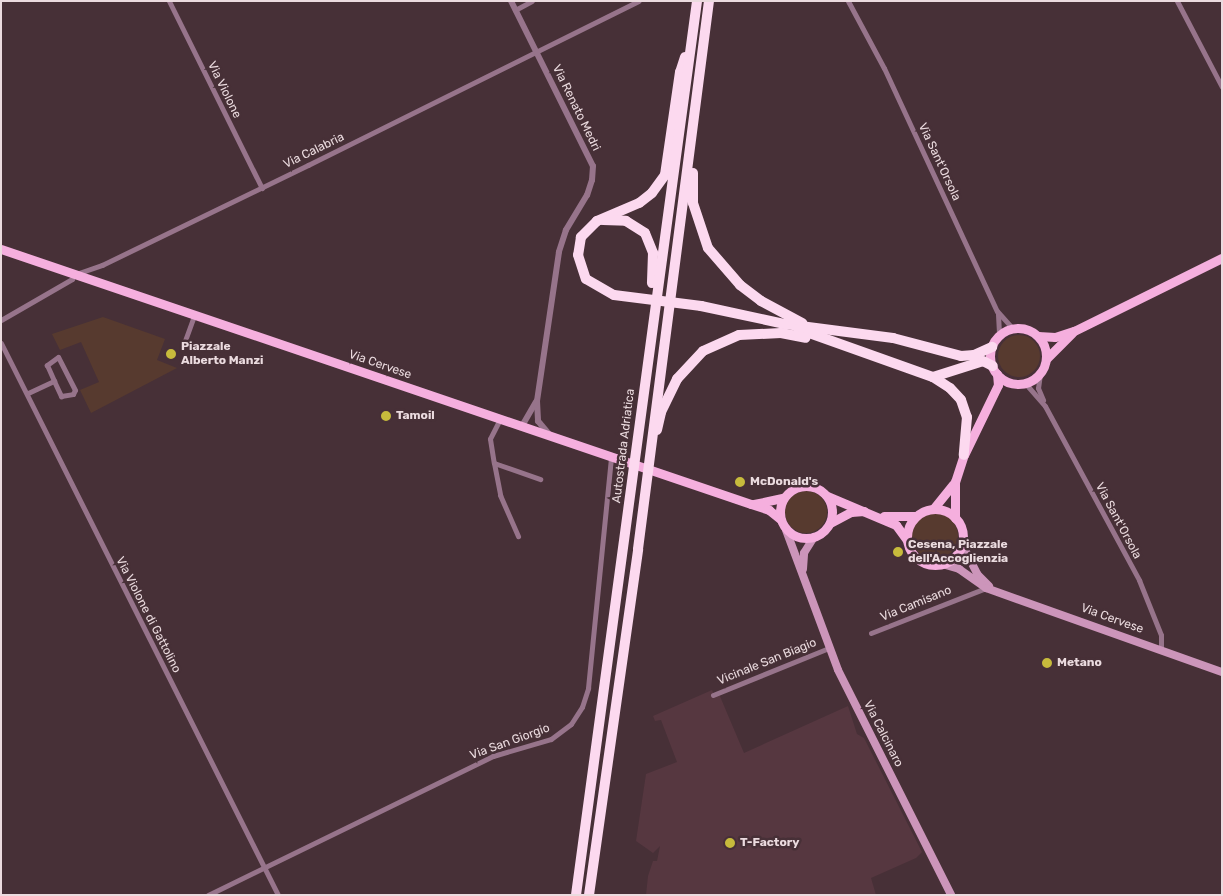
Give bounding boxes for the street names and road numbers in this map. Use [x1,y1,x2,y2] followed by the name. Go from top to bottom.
[204,59,244,121] street label: Via Violone
[549,63,603,153] street label: Via Renato Medri
[915,121,963,203] street label: Via Sant'Orsola
[281,130,347,172] street label: Via Calabria
[347,348,413,382] street label: Via Cervese
[610,388,638,504] street label: Autostrada Adriatica
[1092,480,1144,562] street label: Via Sant'Orsola
[112,554,184,676] street label: Via Violone di Gattolino
[878,583,954,625] street label: Via Camisano
[1079,601,1145,637] street label: Via Cervese
[715,636,819,688] street label: Vicinale San Biagio
[860,698,906,770] street label: Via Calcinaro
[468,721,552,763] street label: Via San Giorgio

